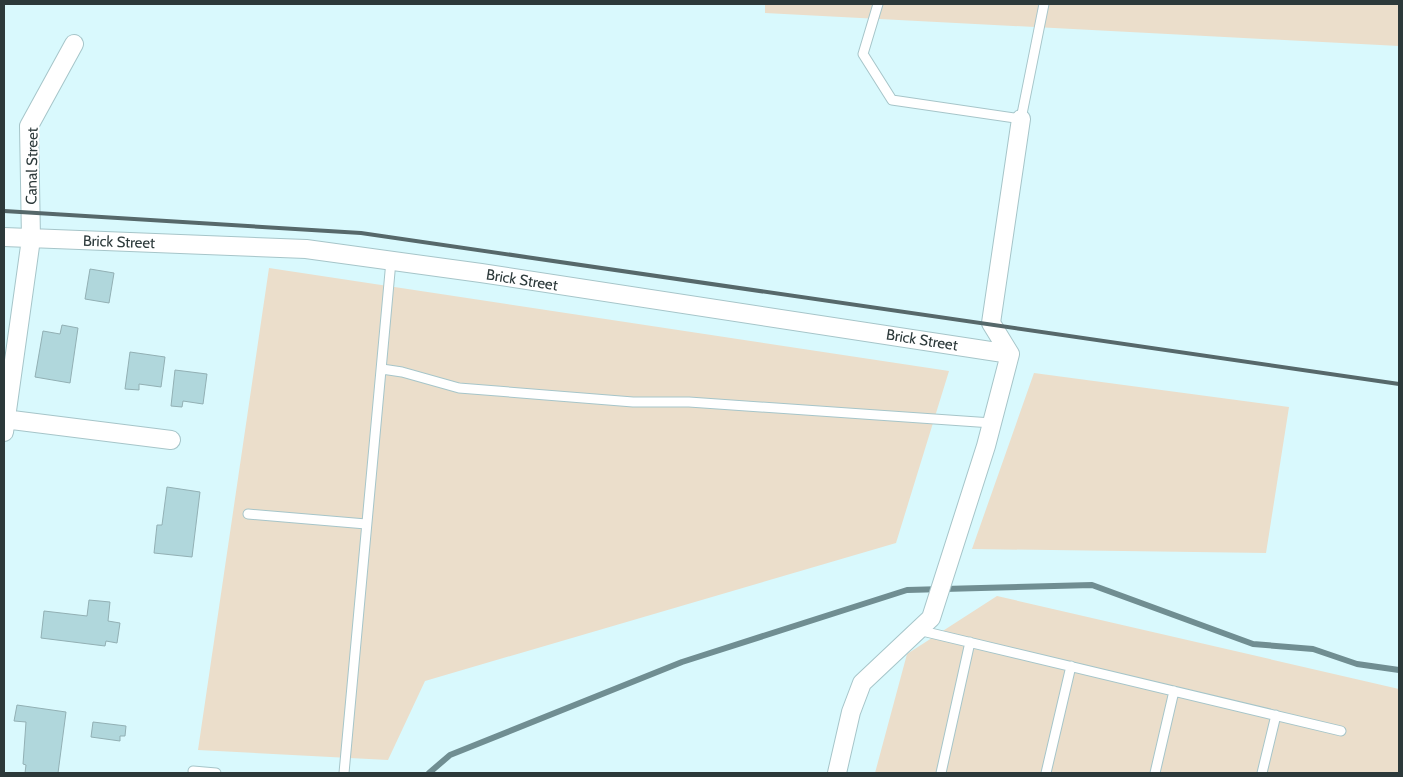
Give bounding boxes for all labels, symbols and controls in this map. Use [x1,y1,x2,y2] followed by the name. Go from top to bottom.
[22,127,42,205] street label: Canal Street
[83,232,155,252] street label: Brick Street
[485,265,559,295] street label: Brick Street
[885,325,959,355] street label: Brick Street

